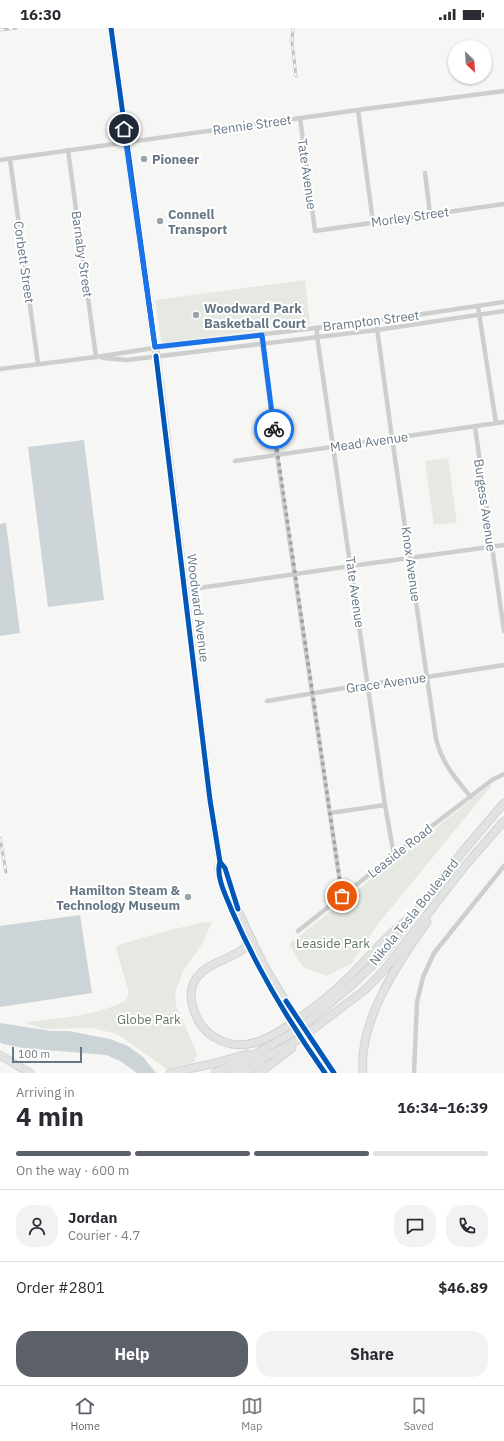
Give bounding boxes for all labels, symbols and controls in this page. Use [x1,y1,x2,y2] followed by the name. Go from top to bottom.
[20,5,61,24] text: 16:30
[448,40,492,84] north arrow
[448,40,492,84] map controls
[212,111,292,139] street label: Rennie Street
[107,112,141,146] pin
[113,118,135,140] icon: home
[294,137,320,211] street label: Tate Avenue
[152,151,199,168] place label: Pioneer
[139,154,149,164] marker: Pioneer
[370,203,450,231] street label: Morley Street
[168,206,227,238] place label: Connell Transport
[68,210,96,298] street label: Barnaby Street
[155,216,165,226] marker: Connell Transport
[10,220,38,304] street label: Corbett Street
[204,300,306,332] place label: Woodward Park Basketball Court
[322,307,420,335] street label: Brampton Street
[191,310,201,320] marker: Woodward Park Basketball Court
[254,409,294,449] courier
[263,418,285,440] icon: bike
[329,428,409,456] street label: Mead Avenue
[470,458,500,552] street label: Burgess Avenue
[397,525,425,603] street label: Knox Avenue
[183,553,213,663] street label: Woodward Avenue
[342,555,368,629] street label: Tate Avenue
[345,669,427,697] street label: Grace Avenue
[364,820,436,882] street label: Leaside Road
[366,855,462,969] street label: Nikola Tesla Boulevard
[325,879,359,913] pin
[56,882,181,914] place label: Hamilton Steam & Technology Museum
[331,885,353,907] icon: bag
[183,892,193,902] marker: Hamilton Steam & Technology Museum
[296,935,370,952] park label: Leaside Park
[117,1011,181,1028] park label: Globe Park
[12,1045,82,1064] scale bar
[18,1047,50,1061] text: 100 m
[16,1084,75,1101] text: Arriving in
[397,1098,488,1117] text: 16:34–16:39
[16,1099,84,1133] text: 4 min
[16,1162,129,1179] text: On the way · 600 m
[16,1205,58,1247] button: person
[394,1205,436,1247] button: chat
[446,1205,488,1247] button: phone
[68,1208,117,1227] text: Jordan
[68,1227,140,1244] text: Courier · 4.7
[16,1278,105,1297] text: Order #2801
[438,1278,488,1297] text: $46.89
[16,1331,248,1377] button: Help
[256,1331,488,1377] button: Share
[70,1395,100,1433] tab: Home
[241,1395,263,1433] tab: Map
[404,1395,434,1433] tab: Saved

